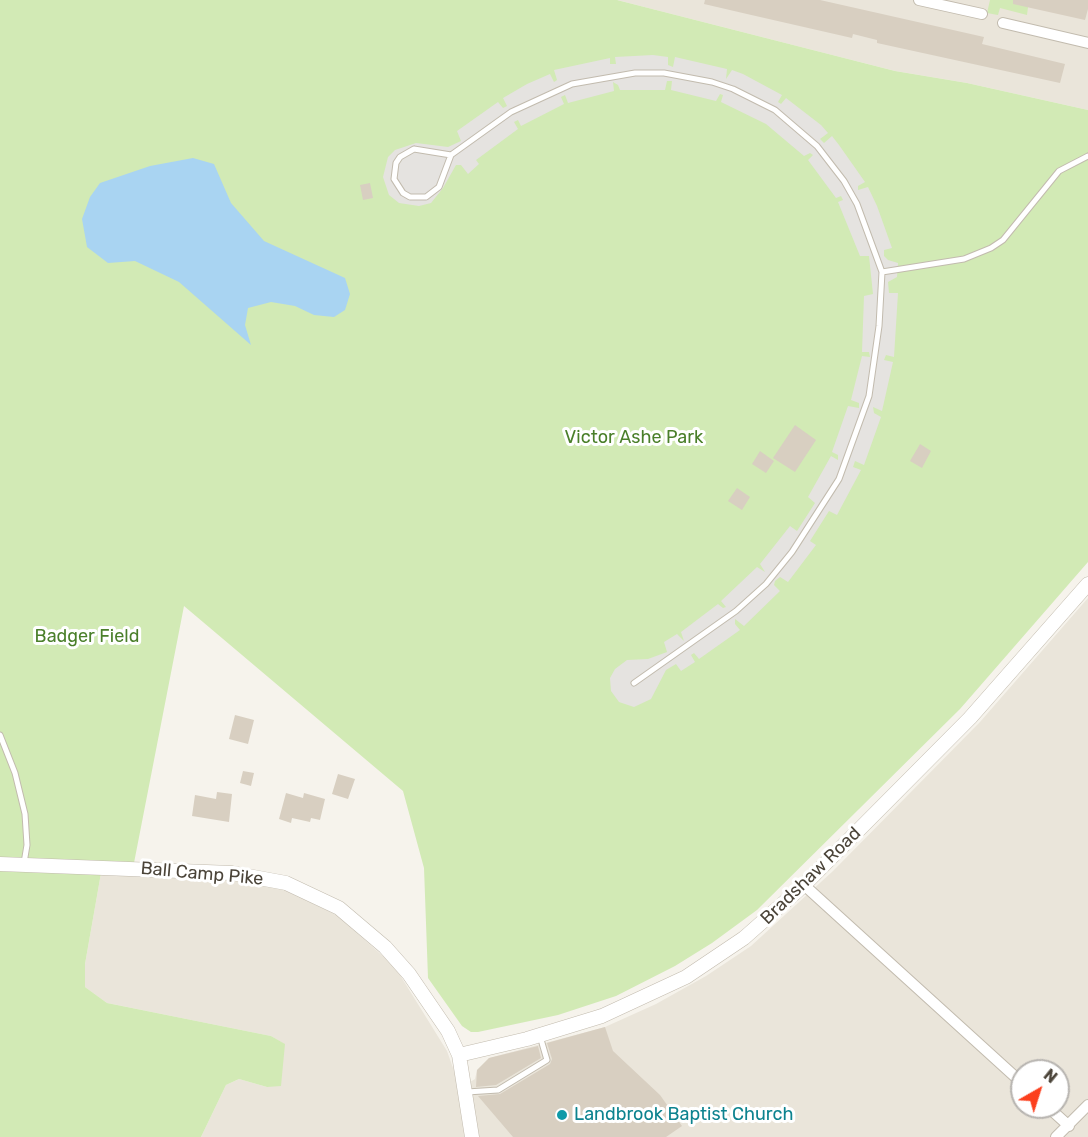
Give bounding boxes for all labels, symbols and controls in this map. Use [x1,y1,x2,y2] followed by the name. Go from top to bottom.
[565,427,703,449] park label: Victor Ashe Park
[35,626,139,648] park label: Badger Field
[756,823,866,929] street label: Bradshaw Road
[140,858,264,890] street label: Ball Camp Pike
[1010,1059,1070,1119] north arrow
[1040,1065,1061,1087] text: N
[574,1104,793,1126] place label: Landbrook Baptist Church
[555,1108,569,1122] marker: Landbrook Baptist Church

